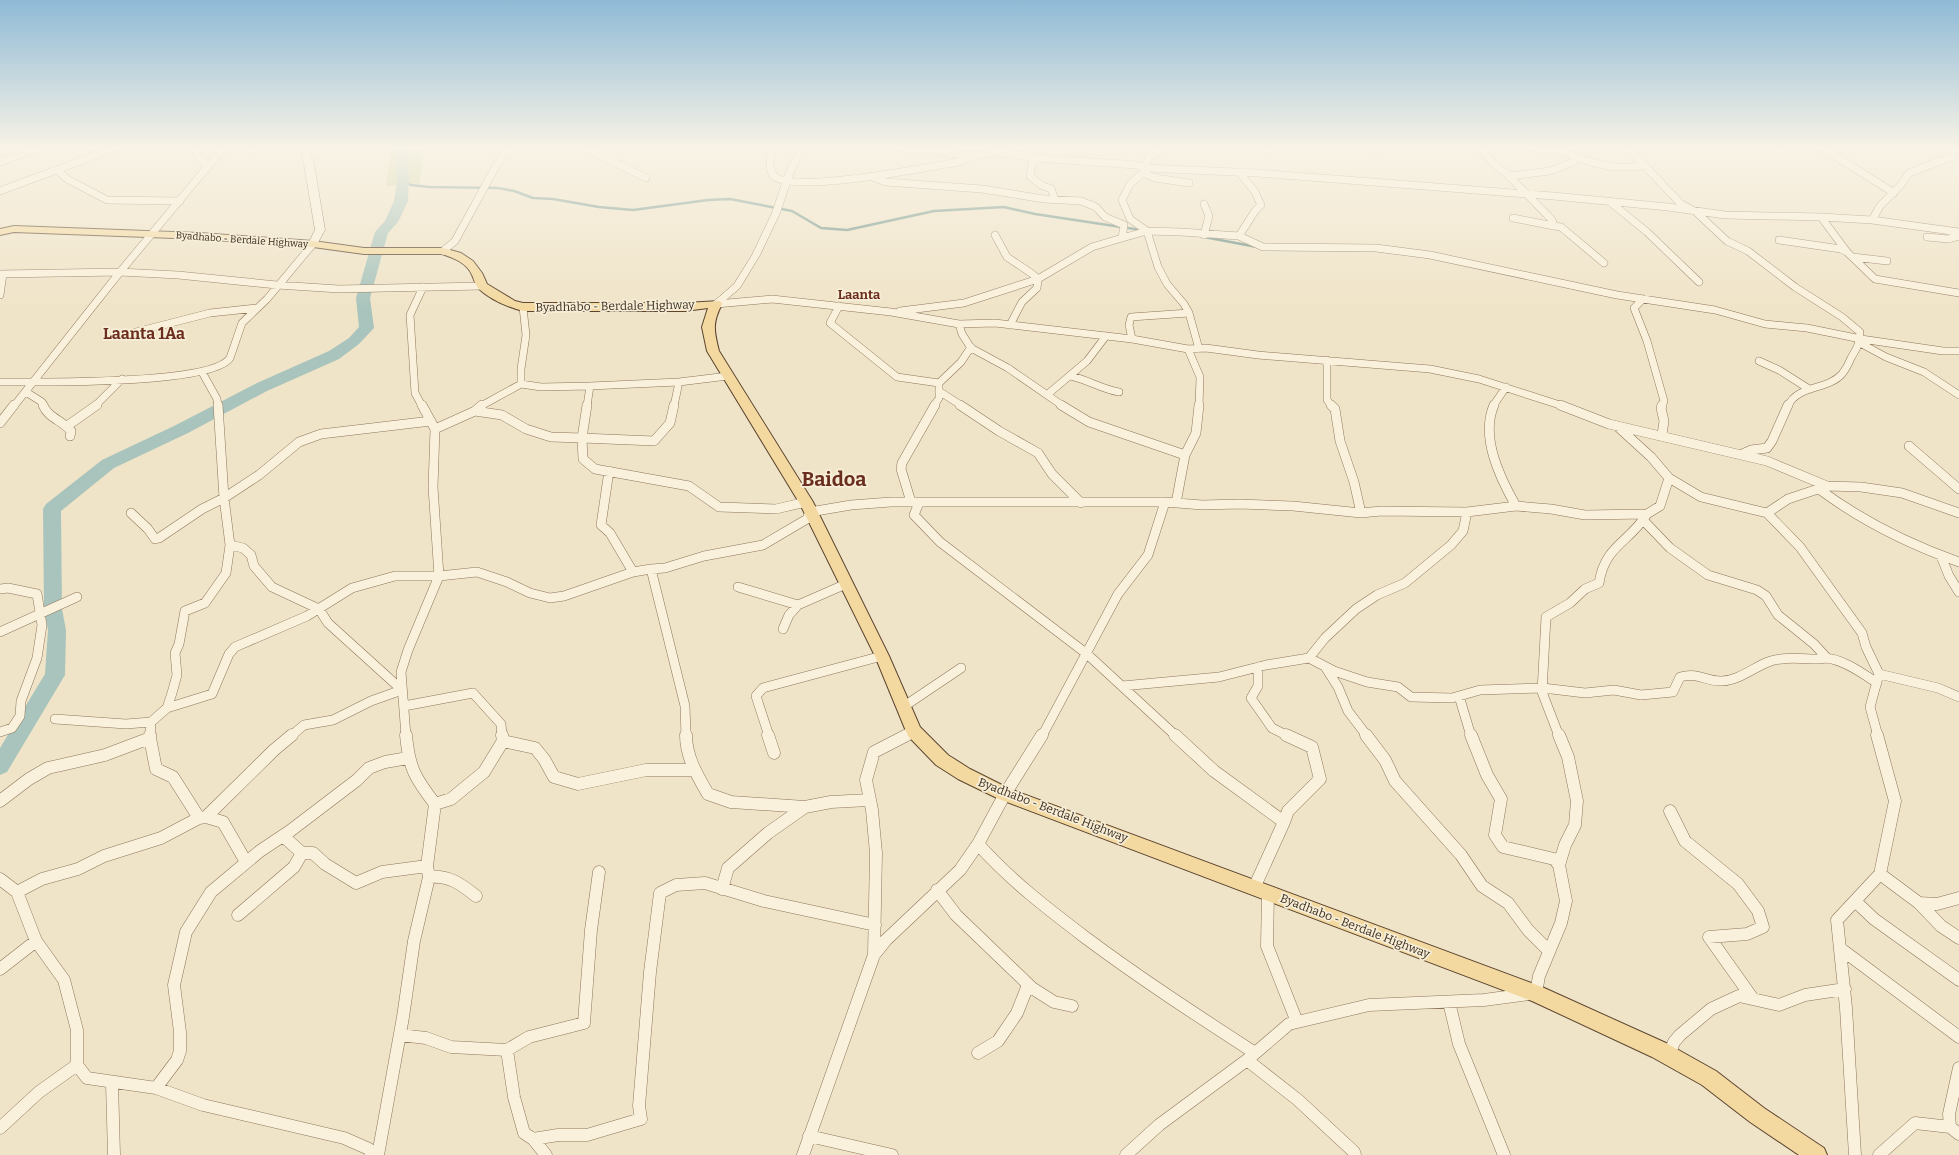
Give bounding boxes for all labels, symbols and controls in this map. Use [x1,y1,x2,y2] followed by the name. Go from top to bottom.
[175,229,309,251] street label: Byadhabo - Berdale Highway
[838,287,881,302] district label: Laanta
[535,298,695,314] street label: Byadhabo - Berdale Highway
[103,324,185,343] district label: Laanta 1Aa
[801,467,867,491] district label: Baidoa
[976,775,1130,845] street label: Byadhabo - Berdale Highway
[1278,891,1432,961] street label: Byadhabo - Berdale Highway

